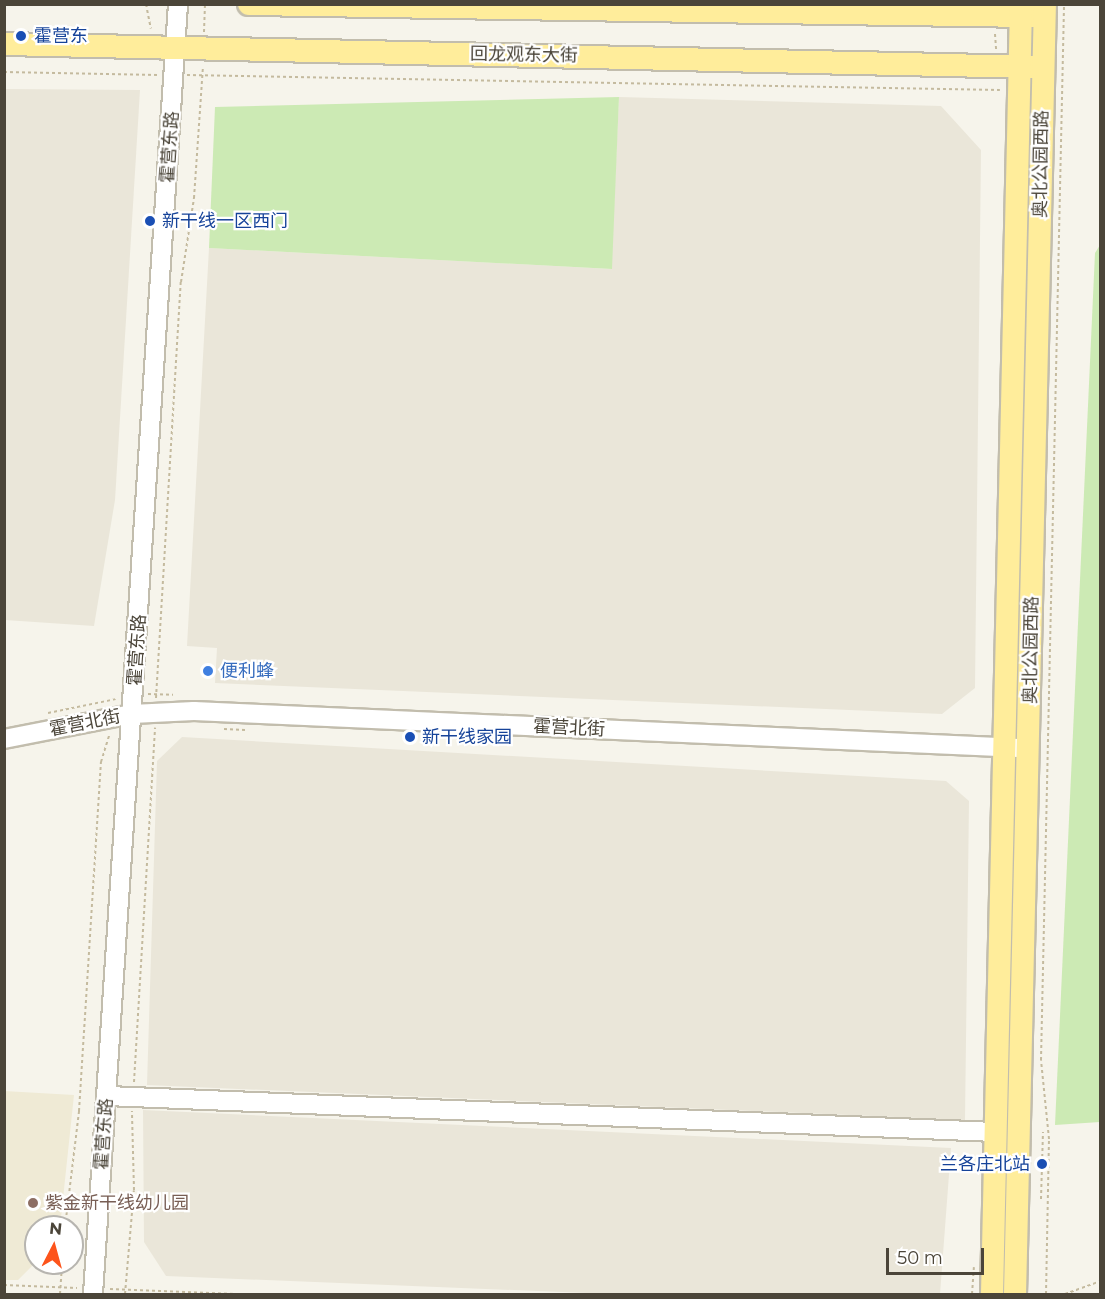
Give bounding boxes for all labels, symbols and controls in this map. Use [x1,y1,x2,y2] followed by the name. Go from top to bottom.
[34,25,88,47] place label: 霍营东
[12,27,30,45] marker: 霍营东
[470,43,578,67] street label: 回龙观东大街
[157,110,183,184] street label: 霍营东路
[1029,110,1053,218] street label: 奥北公园西路
[162,210,288,232] place label: 新干线一区西门
[143,214,157,228] marker: 新干线一区西门
[1019,596,1043,704] street label: 奥北公园西路
[124,613,150,687] street label: 霍营东路
[220,660,274,682] place label: 便利蜂
[201,664,215,678] marker: 便利蜂
[48,706,122,740] street label: 霍营北街
[532,715,606,741] street label: 霍营北街
[422,726,512,748] place label: 新干线家园
[403,730,417,744] marker: 新干线家园
[91,1097,117,1171] street label: 霍营东路
[940,1153,1030,1175] place label: 兰各庄北站
[1035,1157,1049,1171] marker: 兰各庄北站
[45,1192,189,1214] place label: 紫金新干线幼儿园
[26,1196,40,1210] marker: 紫金新干线幼儿园
[24,1215,84,1275] north arrow
[48,1218,63,1239] text: N
[889,1236,986,1274] scale bar
[897,1247,943,1269] text: 50 m

